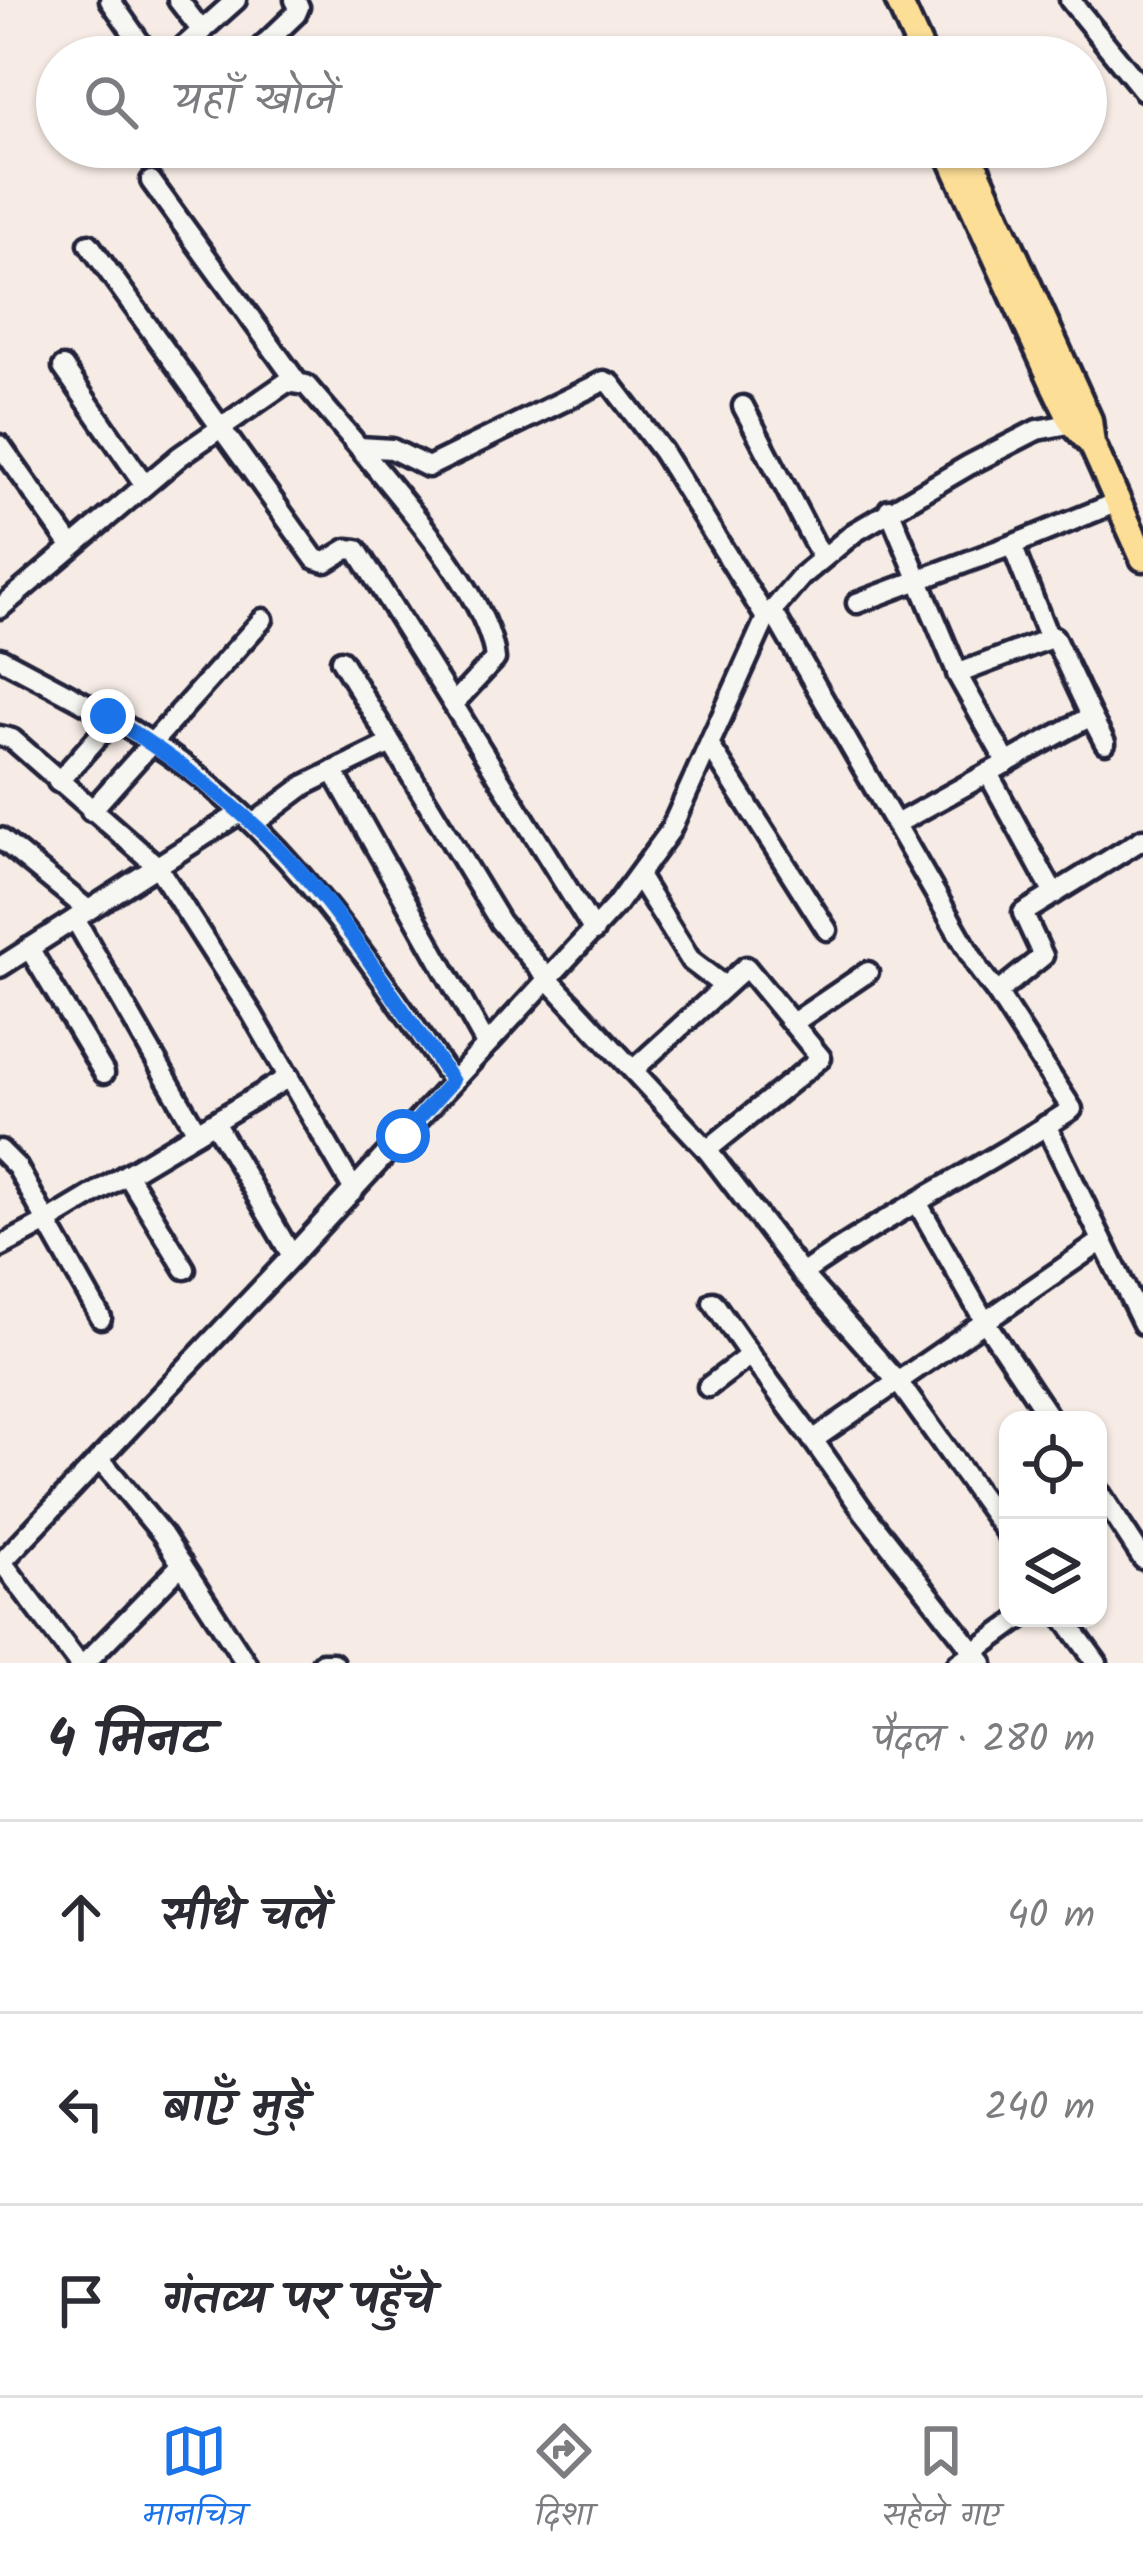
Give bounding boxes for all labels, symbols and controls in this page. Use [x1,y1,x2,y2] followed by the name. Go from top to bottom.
[36,36,1107,168] search box
[174,66,336,138] text: यहाँ खोजें
[78,69,144,135] icon: search
[81,689,135,743] route end
[376,1109,430,1163] route start
[999,1411,1107,1627] map controls
[999,1411,1107,1519] button: locate
[999,1519,1107,1627] button: layers
[48,1701,211,1782] text: 4 मिनट
[873,1710,1095,1772] text: पैदल · 280 m
[162,1881,327,1953] text: सीधे चलें
[48,1884,114,1950] icon: ahead
[1007,1886,1095,1948] text: 40 m
[162,2073,306,2145] text: बाएँ मुड़ें
[48,2076,114,2142] icon: left
[985,2078,1095,2140] text: 240 m
[162,2265,434,2337] text: गंतव्य पर पहुँचे
[48,2268,114,2334] icon: arrive
[143,2418,245,2543] tab: मानचित्र
[531,2418,597,2543] tab: दिशा
[882,2418,1000,2543] tab: सहेजे गए

